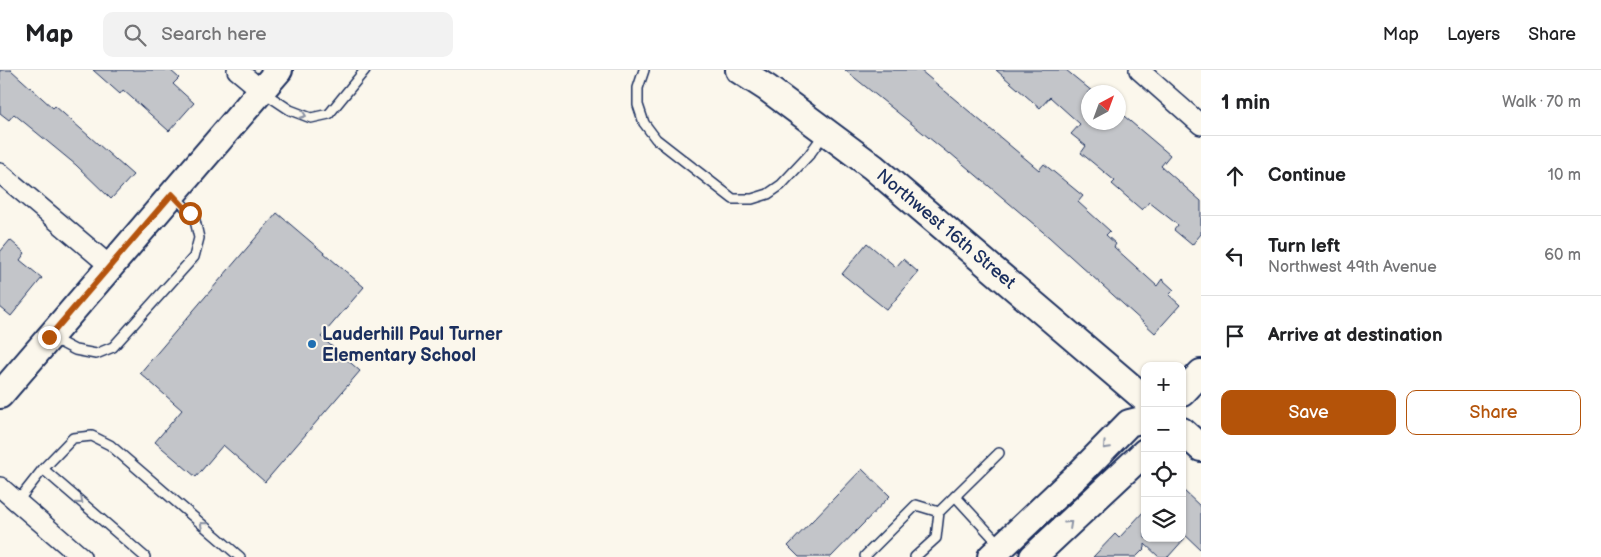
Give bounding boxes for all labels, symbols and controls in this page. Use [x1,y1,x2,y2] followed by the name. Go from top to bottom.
[103,12,453,57] search box
[25,20,73,49] text: Map
[121,21,149,49] icon: search
[161,23,267,46] text: Search here
[1383,24,1419,45] text: Map
[1447,24,1500,45] text: Layers
[1528,24,1576,45] text: Share
[1081,85,1126,130] north arrow
[1221,90,1270,115] text: 1 min
[1502,93,1581,112] text: Walk · 70 m
[298,109,307,119] one-way arrow
[1221,162,1249,190] icon: ahead
[1268,164,1346,187] text: Continue
[872,165,1020,294] street label: Northwest 16th Street
[1548,166,1581,185] text: 10 m
[179,202,202,225] route start
[1268,235,1340,258] text: Turn left
[1221,242,1249,270] icon: left
[1544,246,1581,265] text: 60 m
[1268,258,1437,277] text: Northwest 49th Avenue
[1221,322,1249,350] icon: arrive
[322,324,503,366] place label: Lauderhill Paul Turner Elementary School
[1268,324,1443,347] text: Arrive at destination
[38,326,61,349] route end
[306,338,318,350] marker: Lauderhill Paul Turner Elementary School
[1141,362,1186,542] map controls
[1141,362,1186,407] button: +
[1221,390,1396,435] button: Save
[1406,390,1581,435] button: Share
[1141,407,1186,452] button: −
[1103,441,1112,450] one-way arrow
[1141,452,1186,497] button: locate
[74,495,83,504] one-way arrow
[1141,497,1186,542] button: layers
[1063,521,1072,530] one-way arrow
[200,522,209,531] one-way arrow

